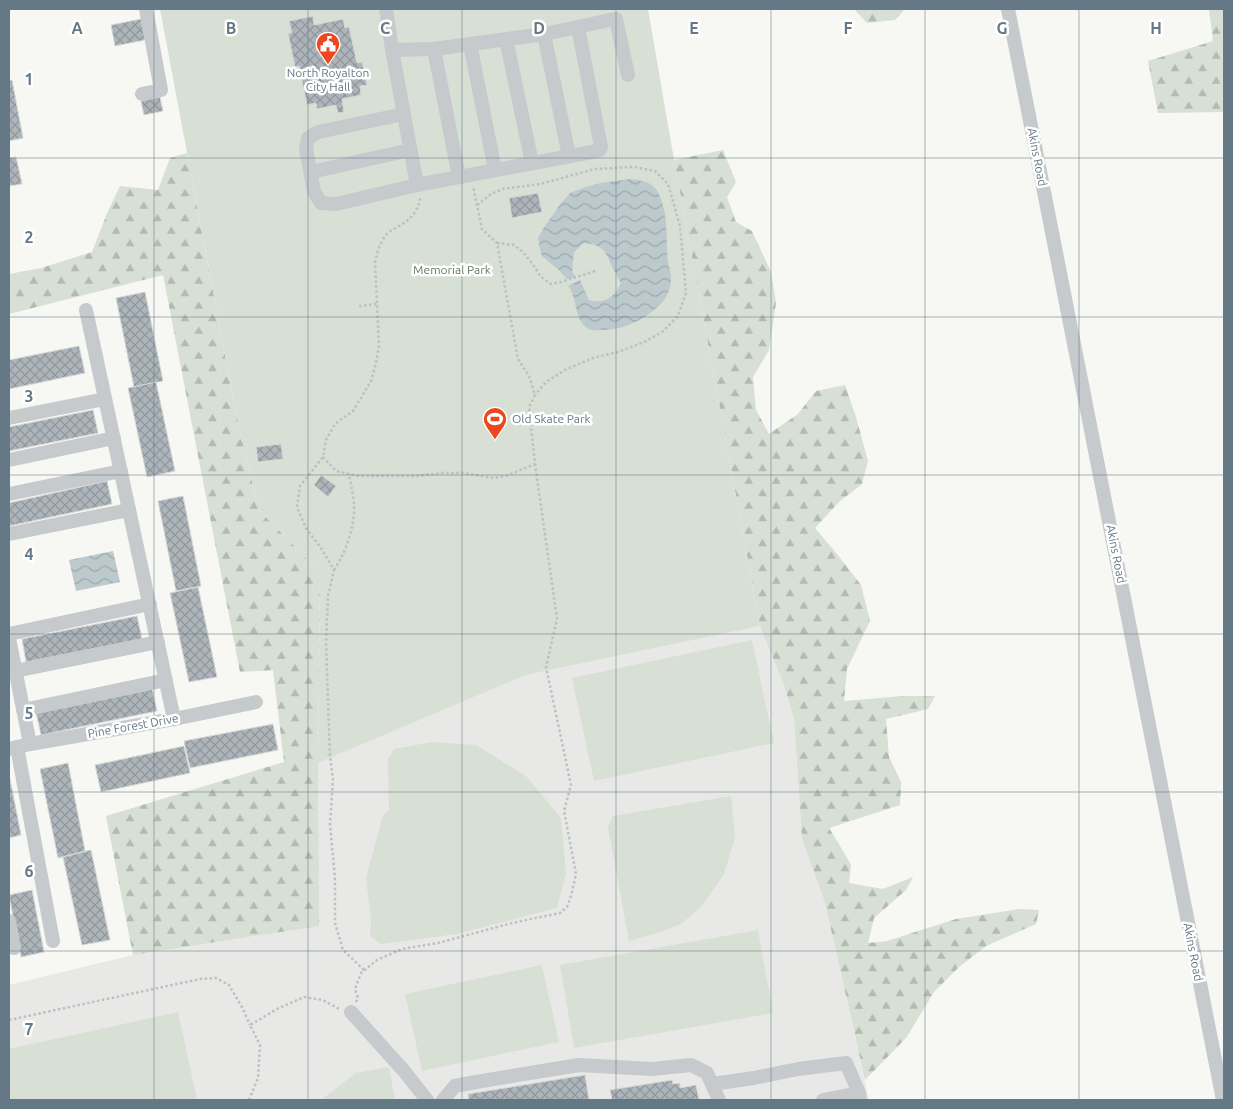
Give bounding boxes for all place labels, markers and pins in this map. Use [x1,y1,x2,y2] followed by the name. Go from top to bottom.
[315,31,341,65] public building icon: North Royalton City Hall
[287,66,369,93] place label: North Royalton City Hall
[482,406,508,440] sports icon: Old Skate Park
[512,412,591,425] place label: Old Skate Park

